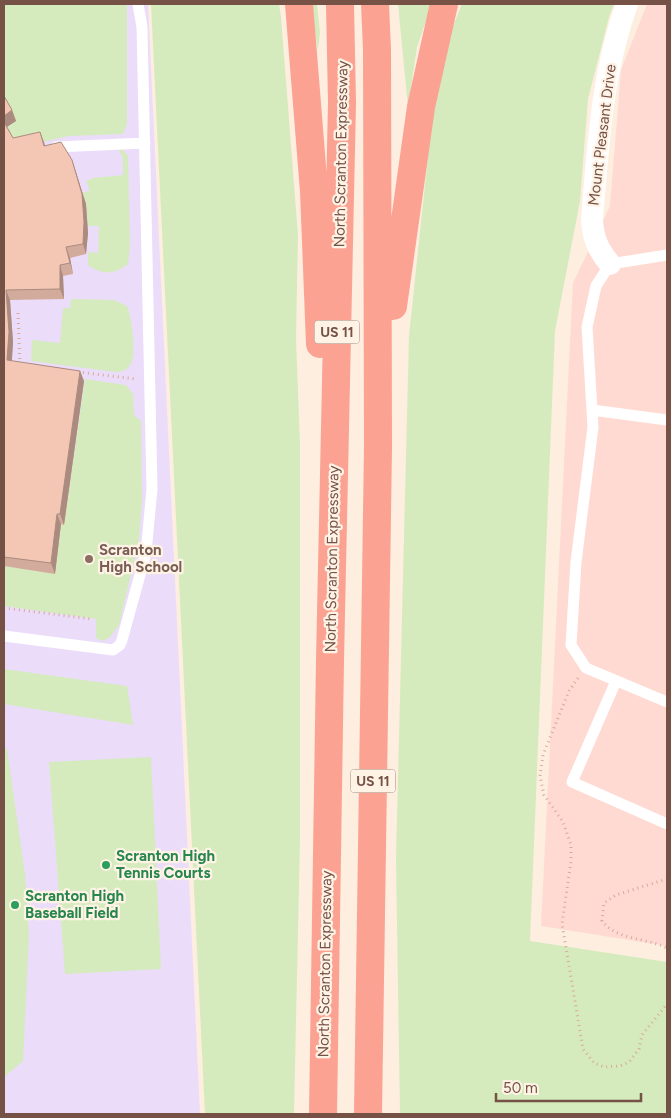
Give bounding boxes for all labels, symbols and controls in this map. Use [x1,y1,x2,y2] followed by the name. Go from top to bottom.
[330,60,352,248] street label: North Scranton Expressway
[584,63,620,207] street label: Mount Pleasant Drive
[314,321,360,344] road number: US 11
[321,465,343,653] street label: North Scranton Expressway
[99,541,182,576] place label: Scranton High School
[83,553,95,565] marker: Scranton High School
[350,769,396,792] road number: US 11
[116,847,215,882] place label: Scranton High Tennis Courts
[100,859,112,871] marker: Scranton High Tennis Courts
[314,870,336,1058] street label: North Scranton Expressway
[25,887,124,922] place label: Scranton High Baseball Field
[9,899,21,911] marker: Scranton High Baseball Field
[496,1070,641,1102] scale bar
[503,1079,538,1097] text: 50 m

